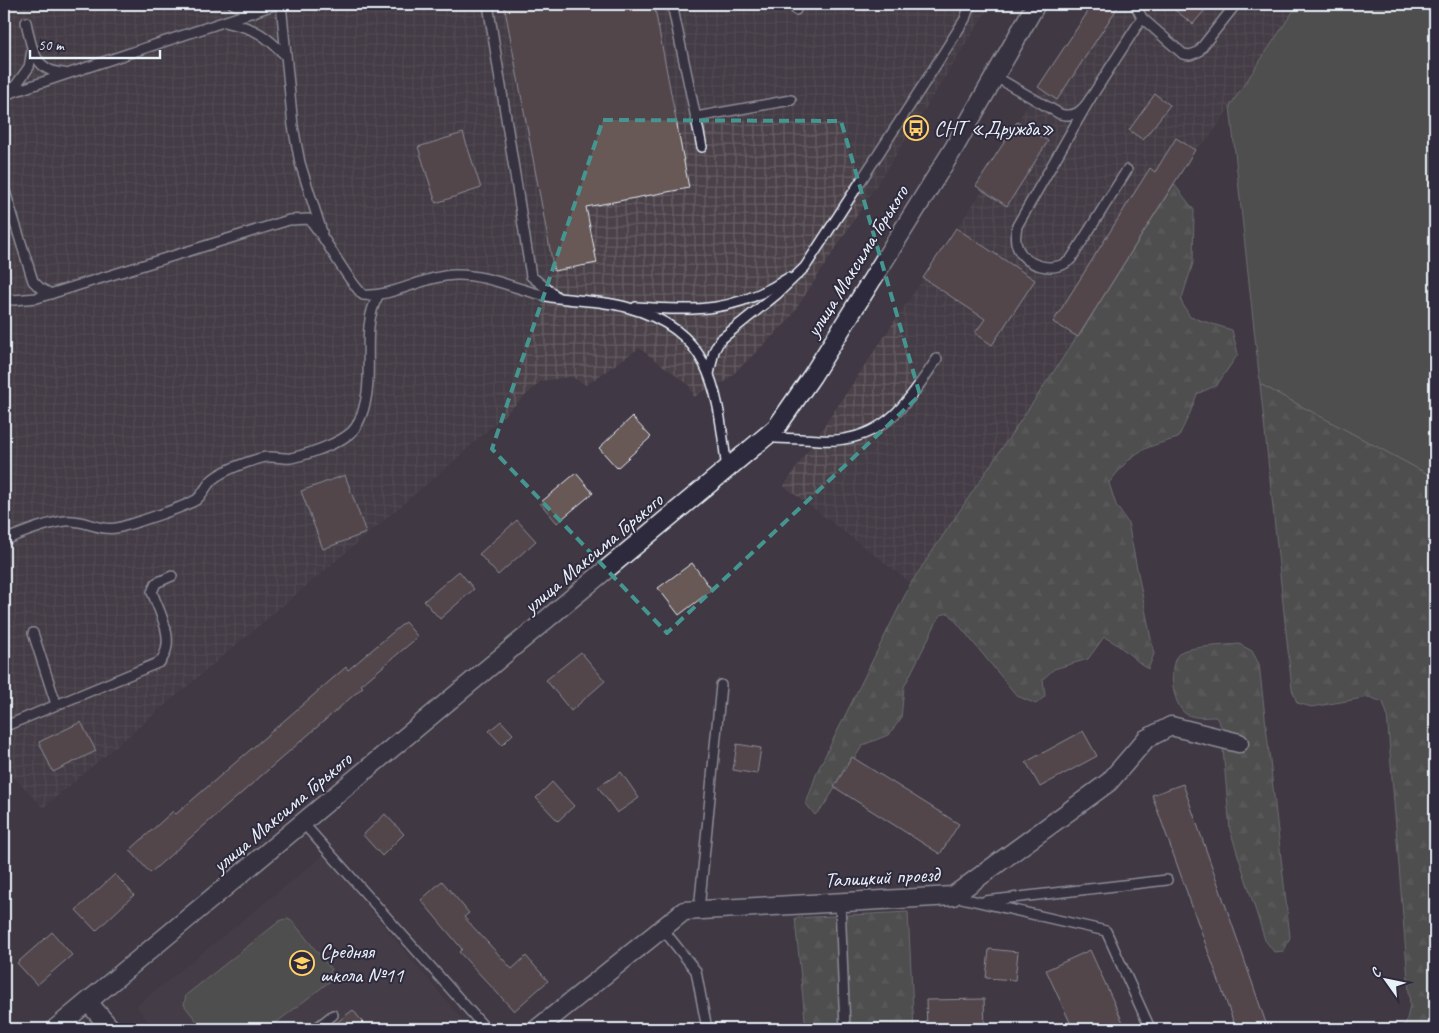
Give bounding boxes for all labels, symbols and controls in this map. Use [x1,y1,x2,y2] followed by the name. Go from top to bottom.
[30,28,160,60] scale bar
[38,36,65,55] text: 50 m
[903,115,929,141] bus stop icon: СНТ «Дружба»
[934,115,1054,141] place label: СНТ «Дружба»
[799,179,915,343] street label: улица Максима Горького
[516,486,669,620] street label: улица Максима Горького
[205,745,358,879] street label: улица Максима Горького
[824,861,943,893] street label: Талицкий проезд
[320,938,405,988] place label: Средняя школа №11
[289,950,315,976] school or university icon: Средняя школа №11
[1362,956,1412,1006] north arrow
[1367,964,1386,981] text: С

